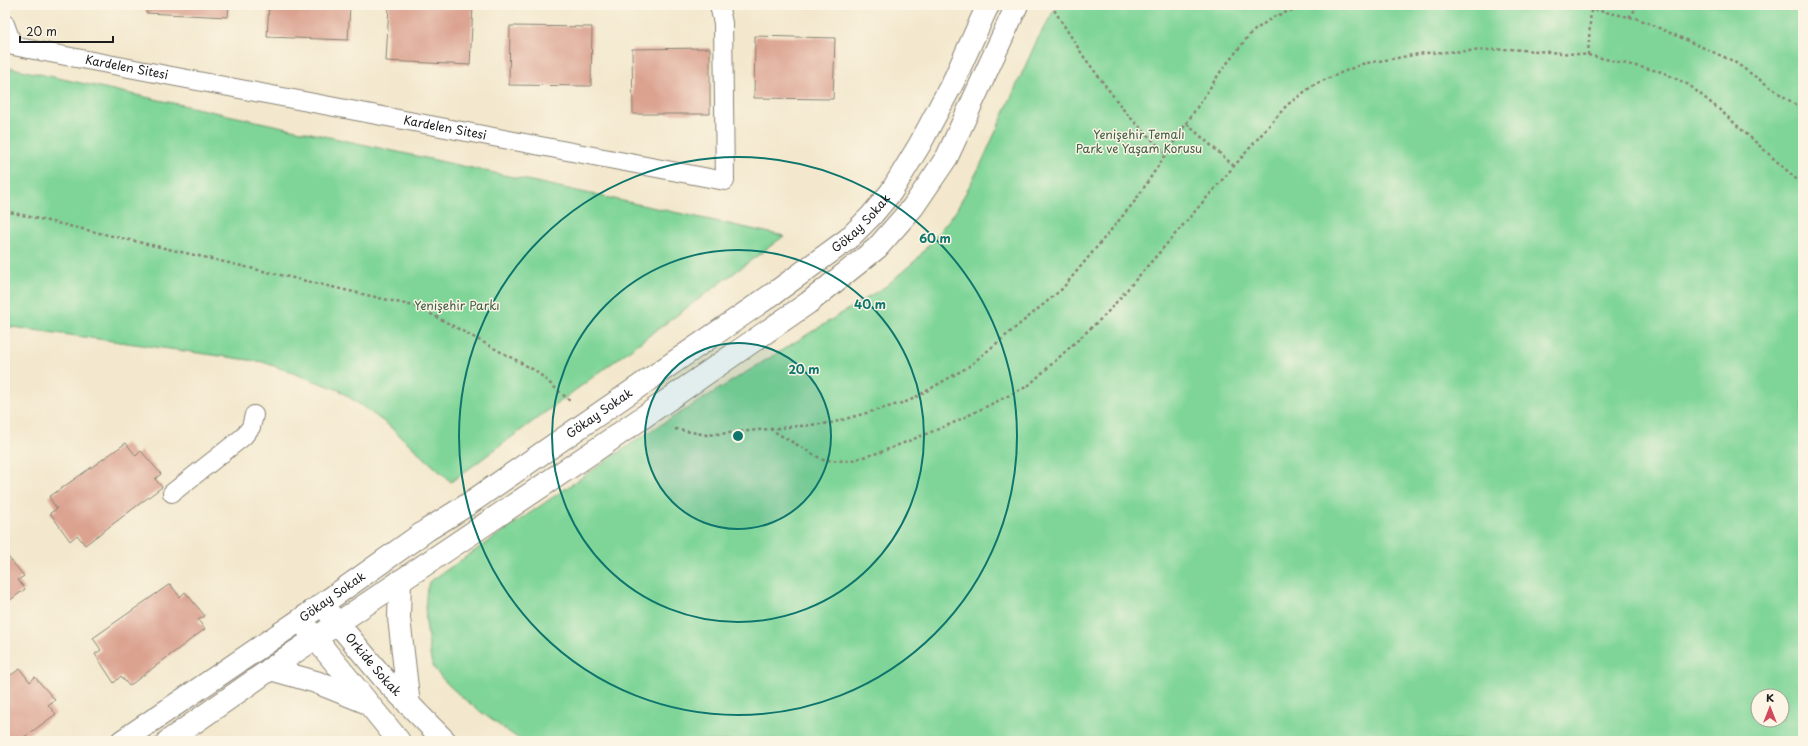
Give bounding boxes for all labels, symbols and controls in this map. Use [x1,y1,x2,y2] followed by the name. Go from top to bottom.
[20,18,113,44] scale bar
[26,22,57,40] text: 20 m
[84,50,170,83] street label: Kardelen Sitesi
[402,110,488,144] street label: Kardelen Sitesi
[1076,125,1202,157] park label: Yenişehir Temalı Park ve Yaşam Korusu
[827,189,894,256] street label: Gökay Sokak
[919,229,951,247] text: 60 m
[854,295,886,313] text: 40 m
[414,296,500,314] park label: Yenişehir Parkı
[788,360,820,378] text: 20 m
[562,383,636,442] street label: Gökay Sokak
[731,429,745,443] centre of rings
[295,566,369,626] street label: Gökay Sokak
[341,629,406,700] street label: Orkide Sokak
[1750,688,1790,728] north arrow
[1766,689,1774,706] text: K

